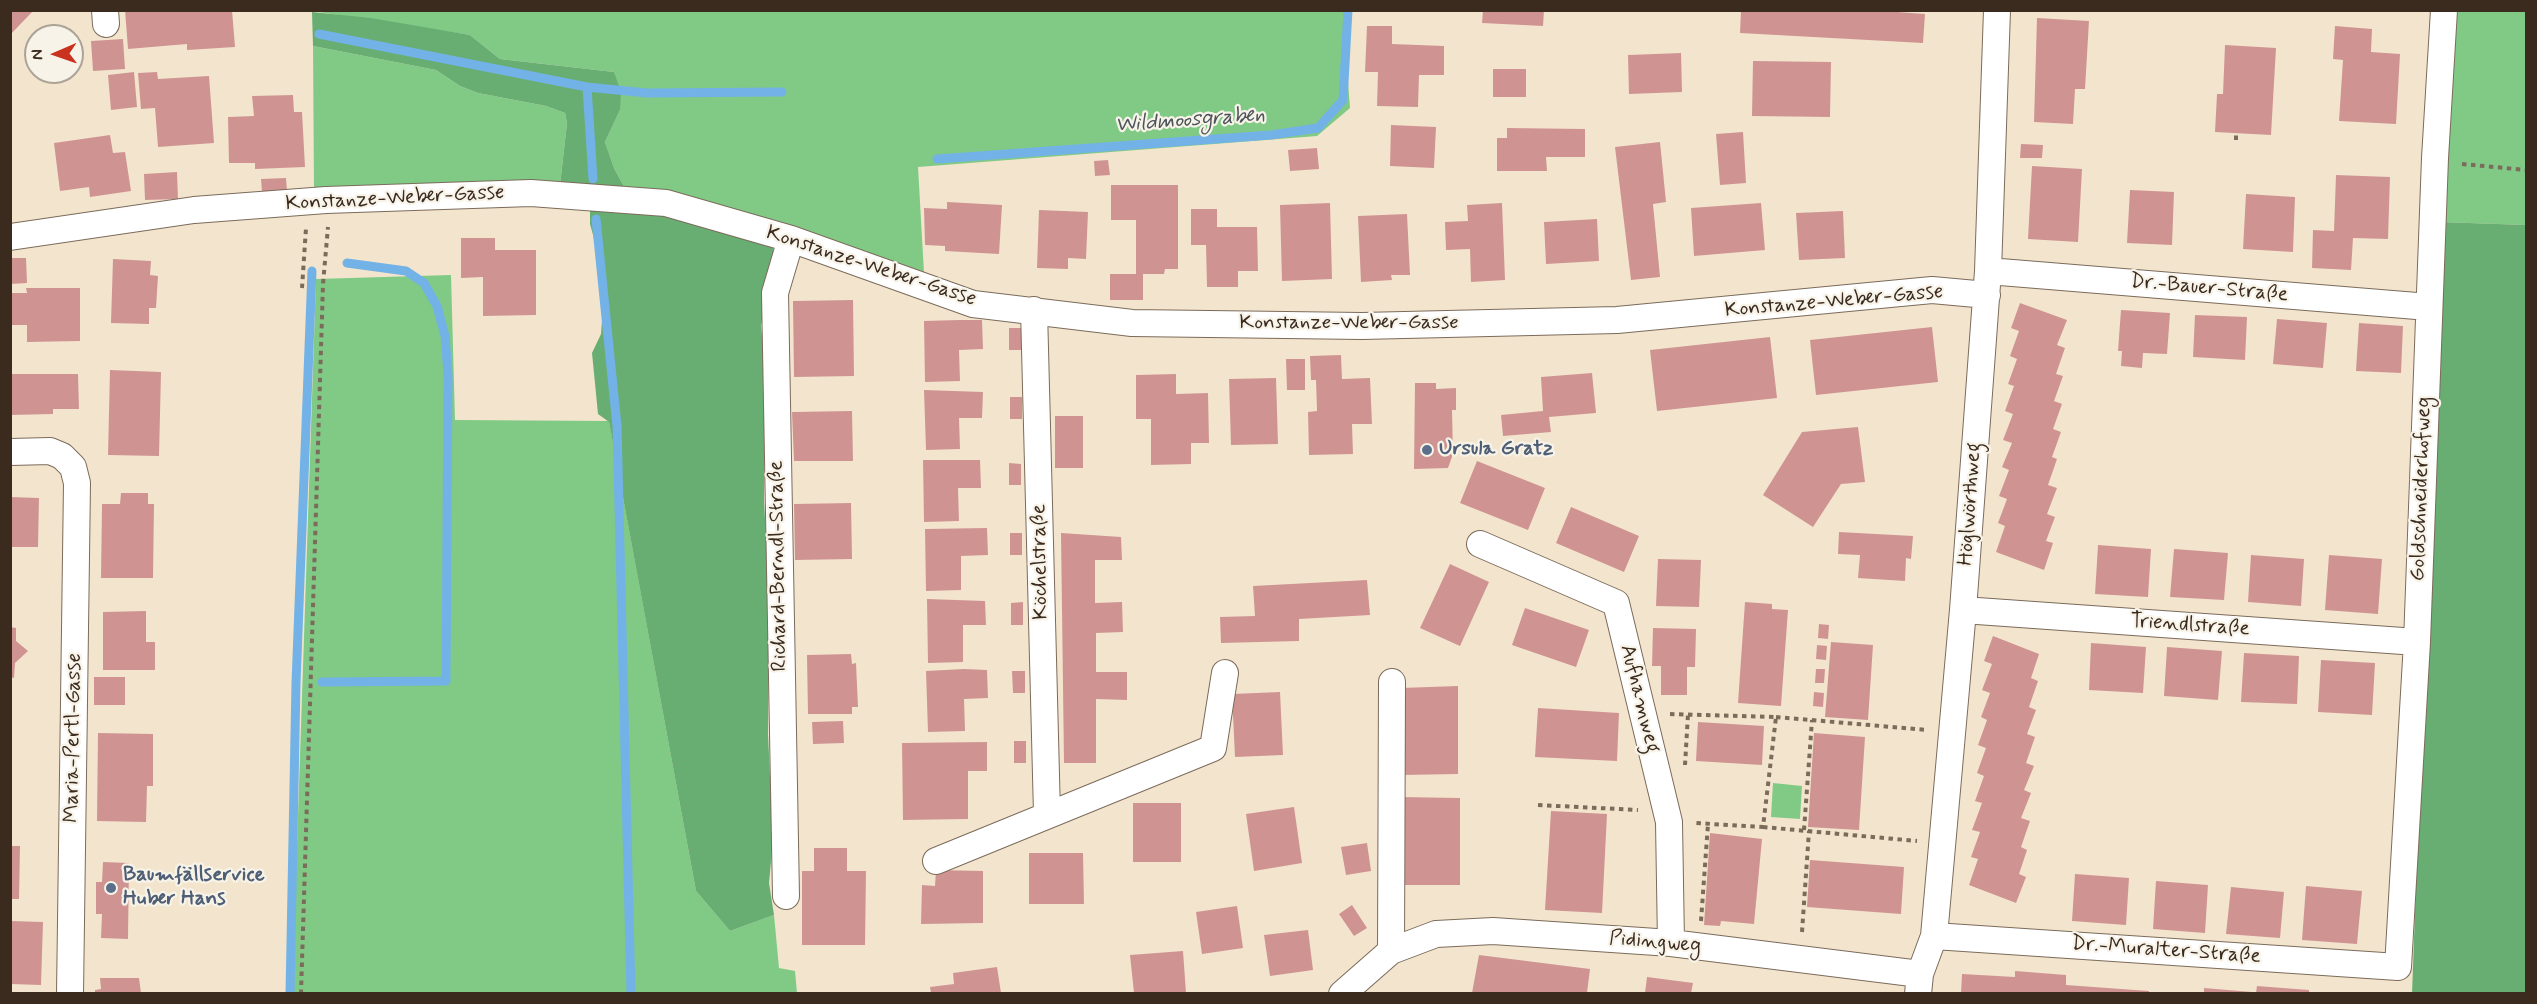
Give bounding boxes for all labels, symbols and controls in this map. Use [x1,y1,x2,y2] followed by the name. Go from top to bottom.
[24,24,84,84] north arrow
[27,49,48,60] text: N
[1114,103,1266,139] water label: Wildmoosgraben
[285,181,505,217] street label: Konstanze-Weber-Gasse
[763,221,979,313] street label: Konstanze-Weber-Gasse
[2129,270,2289,308] street label: Dr.-Bauer-Straße
[1724,280,1944,324] street label: Konstanze-Weber-Gasse
[1239,311,1459,337] street label: Konstanze-Weber-Gasse
[2406,396,2438,582] street label: Goldschneiderhofweg
[1439,437,1553,463] place label: Ursula Gratz
[1954,441,1988,567] street label: Höglwörthweg
[1420,443,1434,457] marker: Ursula Gratz
[765,460,793,672] street label: Richard-Berndl-Straße
[1027,504,1055,620] street label: Köchelstraße
[2130,609,2250,643] street label: Triendlstraße
[1613,642,1665,756] street label: Aufhamweg
[60,653,88,823] street label: Maria-Pertl-Gasse
[123,863,265,913] place label: Baumfällservice Huber Hans
[104,881,118,895] marker: Baumfällservice Huber Hans
[1608,926,1702,960] street label: Pidingweg
[2070,932,2262,970] street label: Dr.-Muralter-Straße

